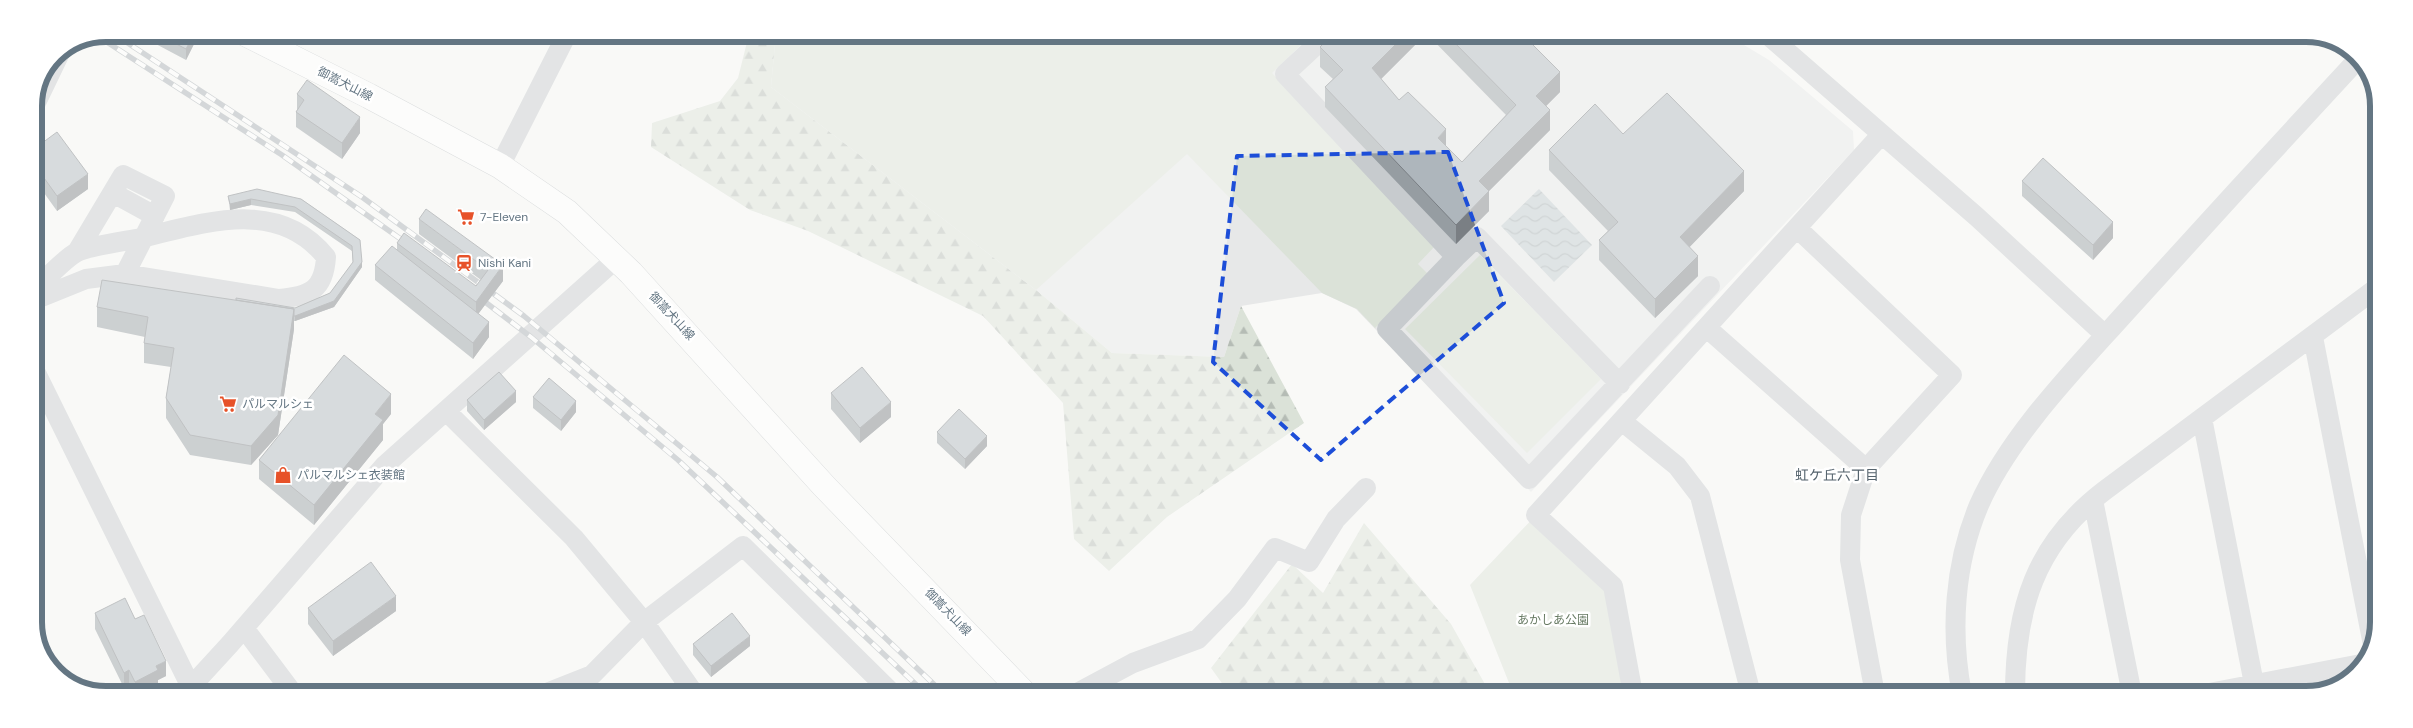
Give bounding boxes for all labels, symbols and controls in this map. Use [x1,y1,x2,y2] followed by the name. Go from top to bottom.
[315,63,375,105] street label: 御嵩犬山線
[456,207,476,227] supermarket icon: 7-Eleven
[480,209,528,225] place label: 7-Eleven
[454,253,474,273] station icon: Nishi Kani
[478,255,531,271] place label: Nishi Kani
[646,289,698,343] street label: 御嵩犬山線
[218,394,238,414] supermarket icon: パルマルシェ
[242,396,314,412] place label: パルマルシェ
[273,465,293,485] shop icon: パルマルシェ衣装館
[1795,466,1879,484] district label: 虹ケ丘六丁目
[297,467,405,483] place label: パルマルシェ衣装館
[921,585,975,639] street label: 御嵩犬山線
[1517,612,1589,628] park label: あかしあ公園

